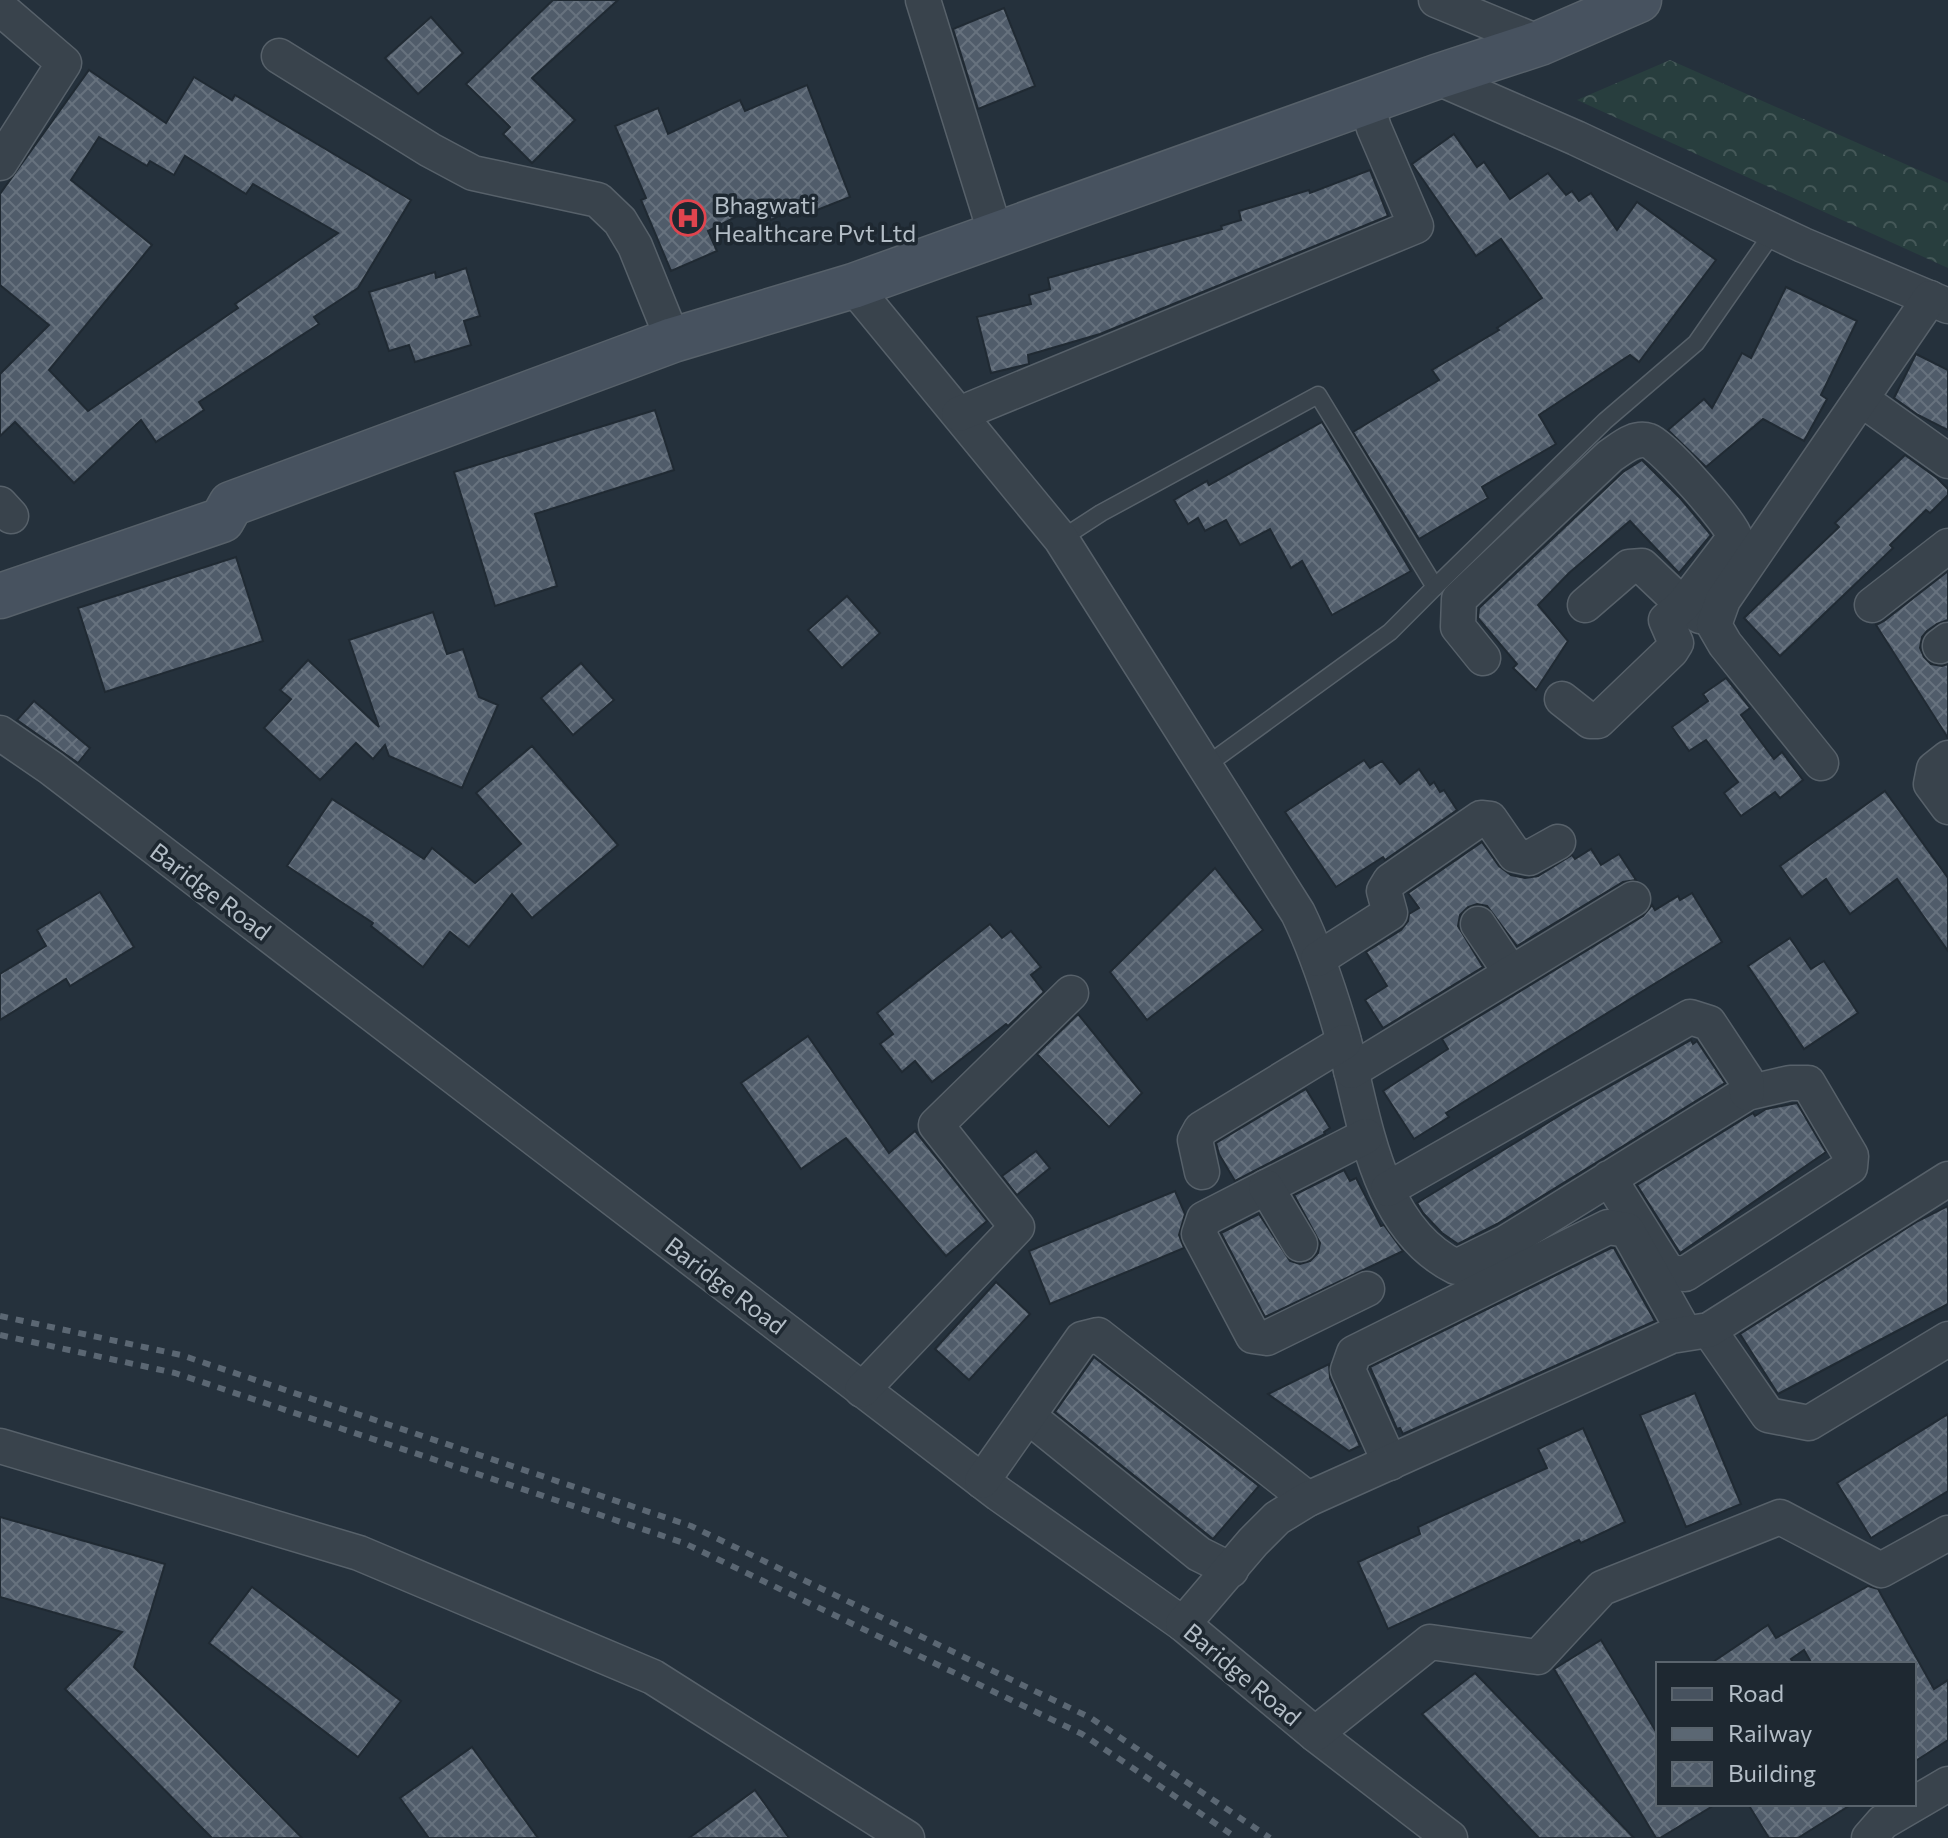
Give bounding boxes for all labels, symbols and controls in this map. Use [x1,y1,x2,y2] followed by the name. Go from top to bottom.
[714,190,916,247] place label: Bhagwati Healthcare Pvt Ltd
[669,199,707,237] hospital icon: Bhagwati Healthcare Pvt Ltd
[145,836,277,946] street label: Baridge Road
[660,1230,792,1340] street label: Baridge Road
[1179,1617,1307,1731] street label: Baridge Road
[1656,1662,1916,1806] legend
[1728,1678,1784,1707] text: Road
[1728,1718,1813,1747] text: Railway
[1728,1758,1816,1787] text: Building

